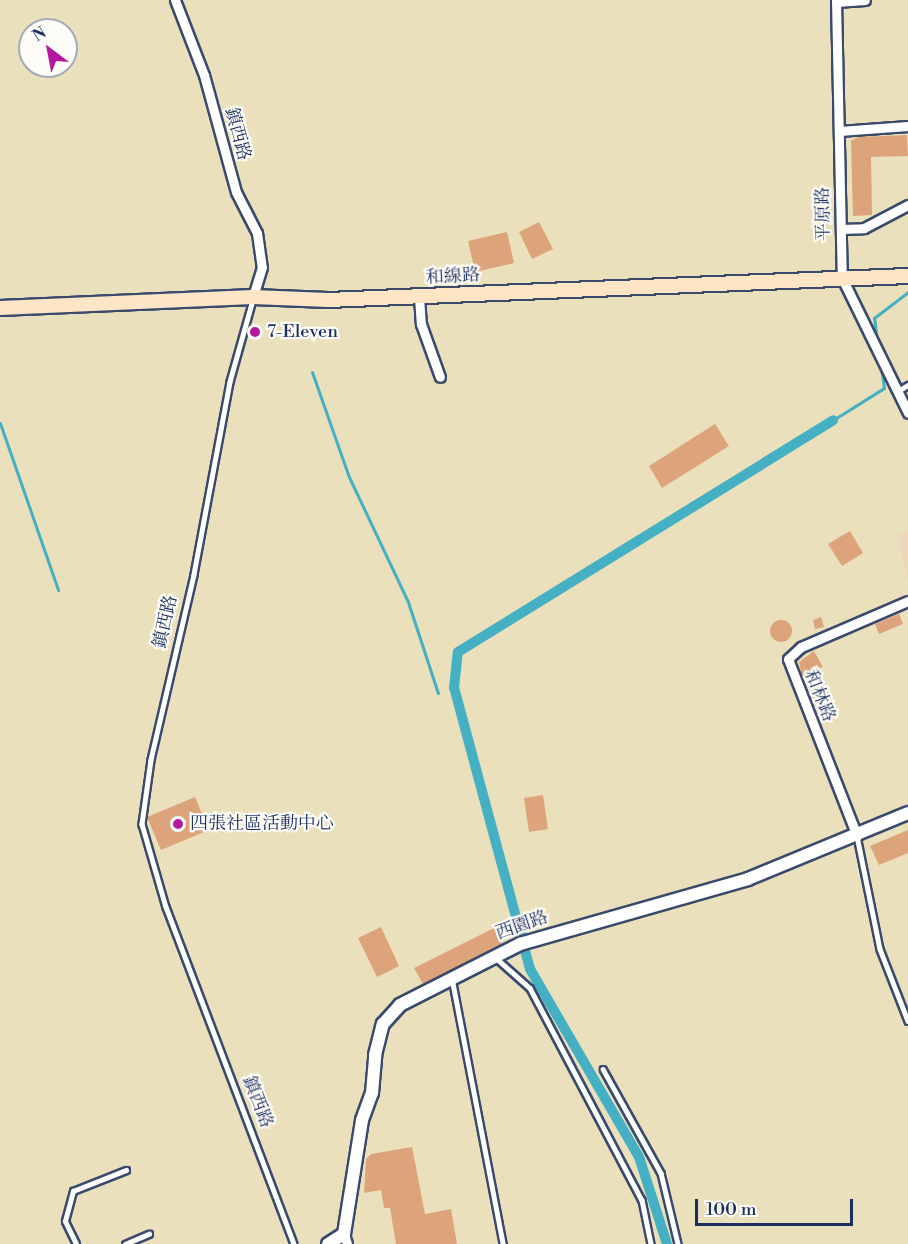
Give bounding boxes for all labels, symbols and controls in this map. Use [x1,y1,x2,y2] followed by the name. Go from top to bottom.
[18,18,78,78] north arrow
[29,23,50,46] text: N
[220,105,254,163] street label: 鎮西路
[813,187,835,241] street label: 平原路
[425,265,481,289] street label: 和線路
[267,321,338,343] place label: 7-Eleven
[248,325,262,339] marker: 7-Eleven
[149,593,183,651] street label: 鎮西路
[799,667,839,725] street label: 和林路
[190,813,334,835] place label: 四張社區活動中心
[171,817,185,831] marker: 四張社區活動中心
[493,907,551,945] street label: 西園路
[237,1073,277,1131] street label: 鎮西路
[698,1187,856,1225] scale bar
[706,1198,757,1221] text: 100 m

